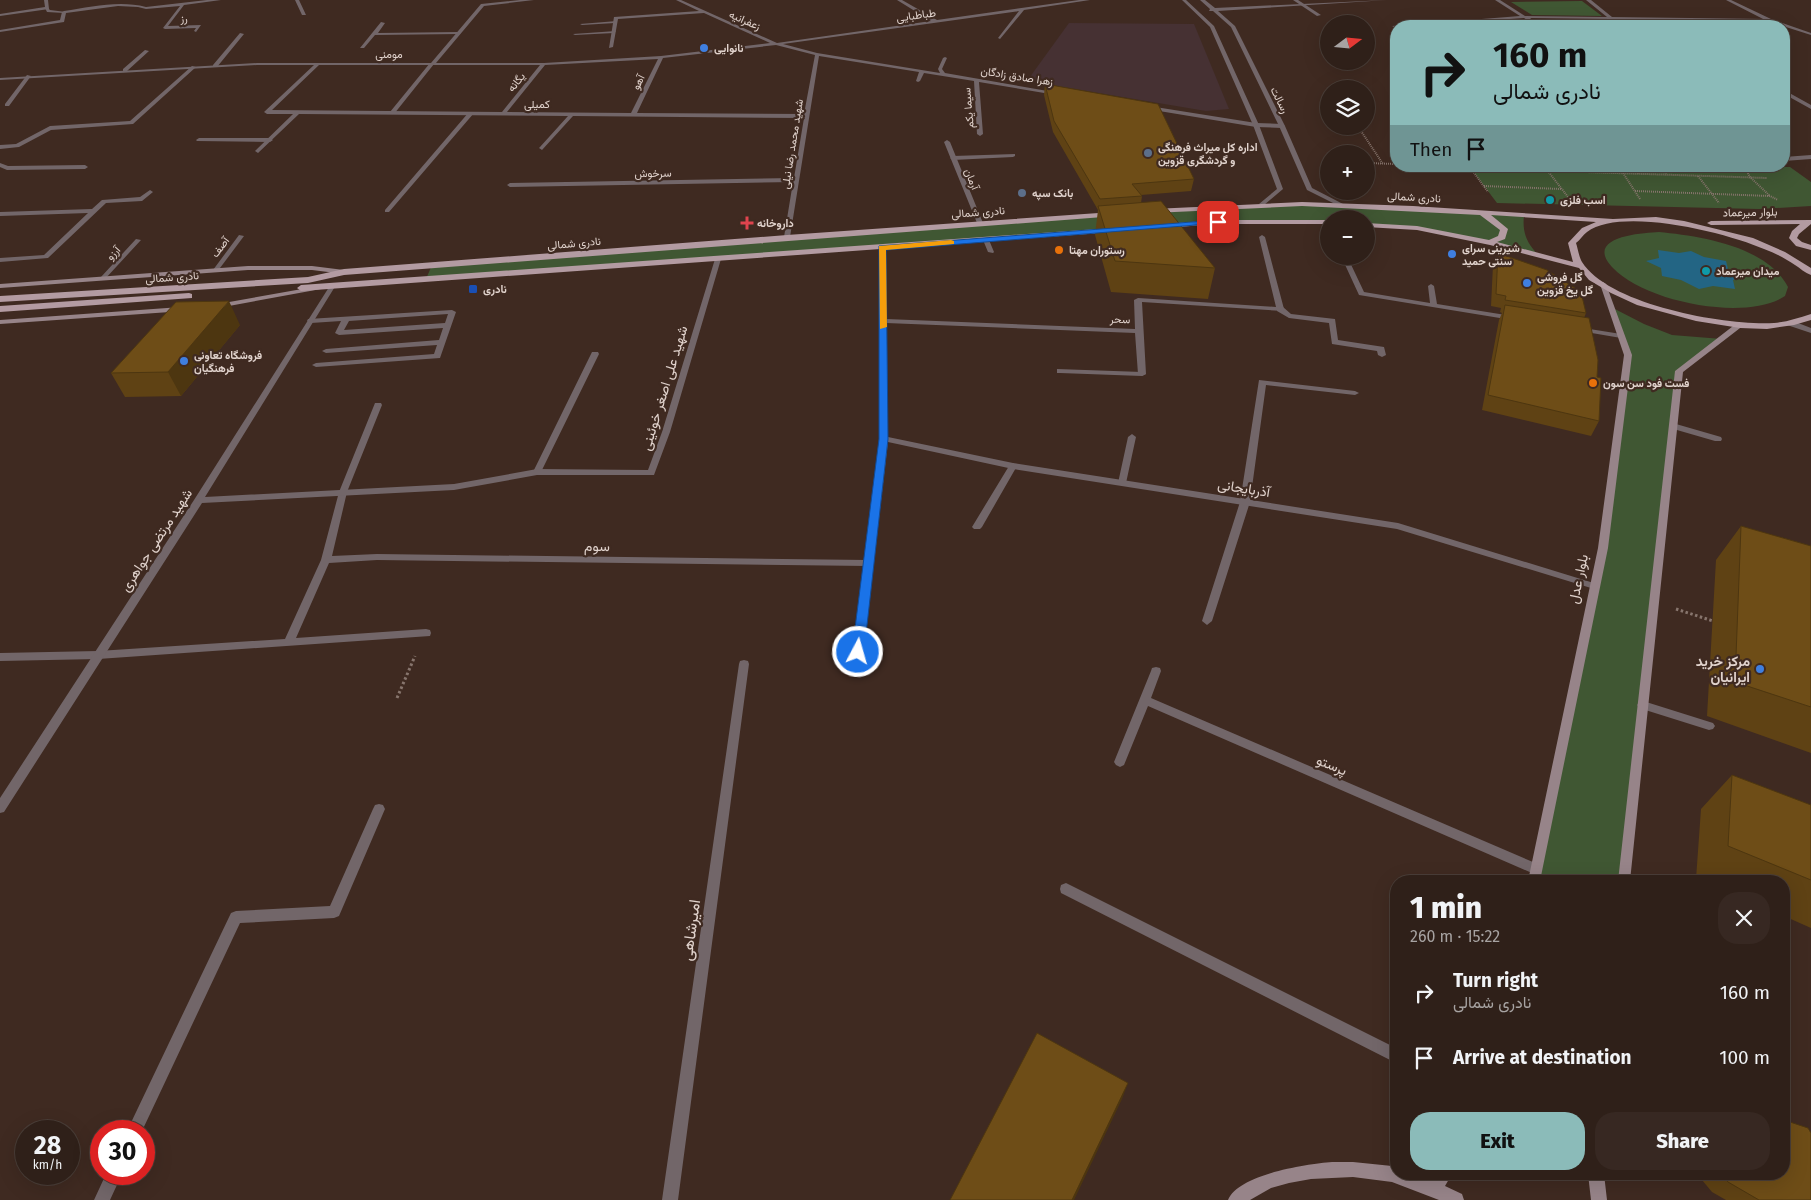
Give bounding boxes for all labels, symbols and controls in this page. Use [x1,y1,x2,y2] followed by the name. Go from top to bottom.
[895,6,937,25] street label: طباطبایی
[727,8,763,33] street label: زعفرانیه
[179,12,188,25] street label: رز
[1320,15,1375,70] north arrow
[1320,15,1375,265] map controls
[1493,34,1587,76] text: 160 m
[1410,40,1475,105] icon: right
[698,42,710,54] marker: نانوایی
[714,42,744,55] place label: نانوایی
[375,48,403,61] street label: مومنی
[980,64,1054,89] street label: زهرا صادق زادگان
[505,70,528,94] street label: یگانه
[629,71,648,92] street label: آهو
[1493,78,1601,105] text: نادری شمالی
[1320,80,1375,135] button: layers
[1268,85,1292,116] street label: رسالت
[960,87,978,129] street label: سیما یکم
[524,98,550,111] street label: کمیلی
[779,98,806,190] street label: شهید محمد رضا نیلی
[1462,135,1490,163] icon: arrive
[1410,138,1452,161] text: Then
[1158,141,1258,167] place label: اداره کل میراث فرهنگی و گردشگری قزوین
[1320,145,1375,200] button: +
[1142,147,1154,159] marker: اداره کل میراث فرهنگی و گردشگری قزوین
[634,167,672,180] street label: سرخوش
[961,167,982,193] street label: آرمان
[1016,187,1028,199] marker: بانک سپه
[1032,187,1073,201] place label: بانک سپه
[1387,190,1441,205] street label: نادری شمالی
[1544,194,1556,206] marker: اسب فلزی
[1560,194,1606,207] place label: اسب فلزی
[1197,201,1239,243] pin
[951,204,1005,221] street label: نادری شمالی
[1723,206,1777,219] street label: بلوار میرعماد
[1204,208,1232,236] icon: arrive
[1320,210,1375,265] button: −
[741,217,753,229] marker: داروخانه
[757,217,794,230] place label: داروخانه
[209,233,233,260] street label: آصف
[547,235,601,252] street label: نادری شمالی
[104,242,124,263] street label: آرزو
[1462,242,1520,268] place label: شیرینی سرای سنتی حمید
[1053,244,1065,256] marker: رستوران مهتا
[1069,244,1125,257] place label: رستوران مهتا
[1446,248,1458,260] marker: شیرینی سرای سنتی حمید
[1700,265,1712,277] marker: میدان میرعماد
[1716,265,1780,278] place label: میدان میرعماد
[145,269,199,286] street label: نادری شمالی
[1537,271,1593,298] place label: گل فروشی گل یخ قزوین
[1521,277,1533,289] marker: گل فروشی گل یخ قزوین
[467,283,479,295] marker: نادری
[483,283,507,296] place label: نادری
[1109,313,1131,326] street label: سحر
[637,324,692,453] street label: شهید علی اصغر خوئینی
[194,349,262,375] place label: فروشگاه تعاونی فرهنگیان
[178,355,190,367] marker: فروشگاه تعاونی فرهنگیان
[1587,377,1599,389] marker: فست فود سن سون
[1603,377,1689,390] place label: فست فود سن سون
[1216,476,1273,501] street label: آذربایجانی
[117,486,196,595] street label: شهید مرتضی جواهری
[584,538,610,555] street label: سوم
[1565,553,1593,606] street label: بلوار عدل
[831,625,883,677] position arrow
[1696,653,1750,686] place label: مرکز خرید ایرانیان
[1754,663,1766,675] marker: مرکز خرید ایرانیان
[1314,751,1350,780] street label: پرستو
[1410,890,1482,926] text: 1 min
[1718,892,1770,944] button: close
[677,898,705,962] street label: امیرشاهی
[1410,927,1500,946] text: 260 m · 15:22
[1453,969,1538,992] text: Turn right
[1410,979,1438,1007] icon: right
[1720,981,1770,1004] text: 160 m
[1453,993,1531,1012] text: نادری شمالی
[1410,1044,1438,1072] icon: arrive
[1453,1046,1632,1069] text: Arrive at destination
[1719,1046,1770,1069] text: 100 m
[1410,1112,1585,1170] button: Exit
[1595,1112,1770,1170] button: Share
[90,1120,155,1185] speed limit sign: 30
[34,1131,61,1161] text: 28
[33,1158,62,1172] text: km/h

